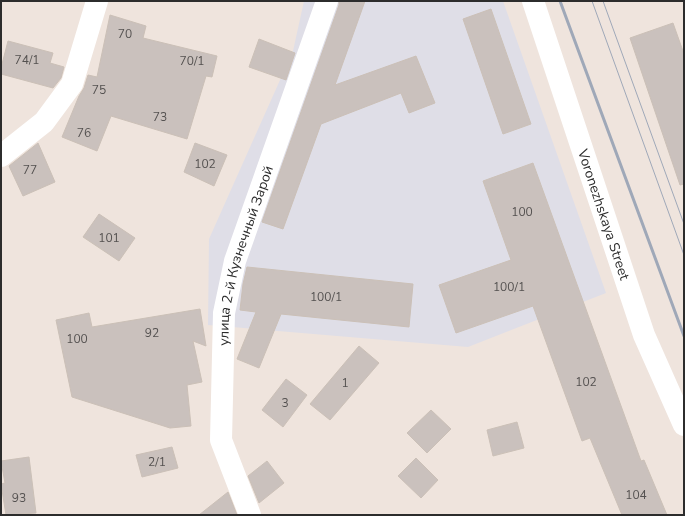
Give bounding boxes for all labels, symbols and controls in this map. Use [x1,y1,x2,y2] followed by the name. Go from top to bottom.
[118,26,132,42] house number: 70
[15,52,40,68] house number: 74/1
[180,53,205,69] house number: 70/1
[92,82,106,98] house number: 75
[153,109,167,125] house number: 73
[77,125,91,141] house number: 76
[573,146,634,283] street label: Voronezhskaya Street
[194,156,216,172] house number: 102
[23,162,37,178] house number: 77
[214,163,278,346] street label: улица 2-й Кузнечный Зарой
[511,204,533,220] house number: 100
[98,230,120,246] house number: 101
[493,279,525,295] house number: 100/1
[310,289,342,305] house number: 100/1
[145,325,159,341] house number: 92
[66,331,88,347] house number: 100
[575,374,597,390] house number: 102
[341,375,349,391] house number: 1
[281,395,289,411] house number: 3
[148,454,166,470] house number: 2/1
[625,487,647,503] house number: 104
[12,490,26,506] house number: 93

